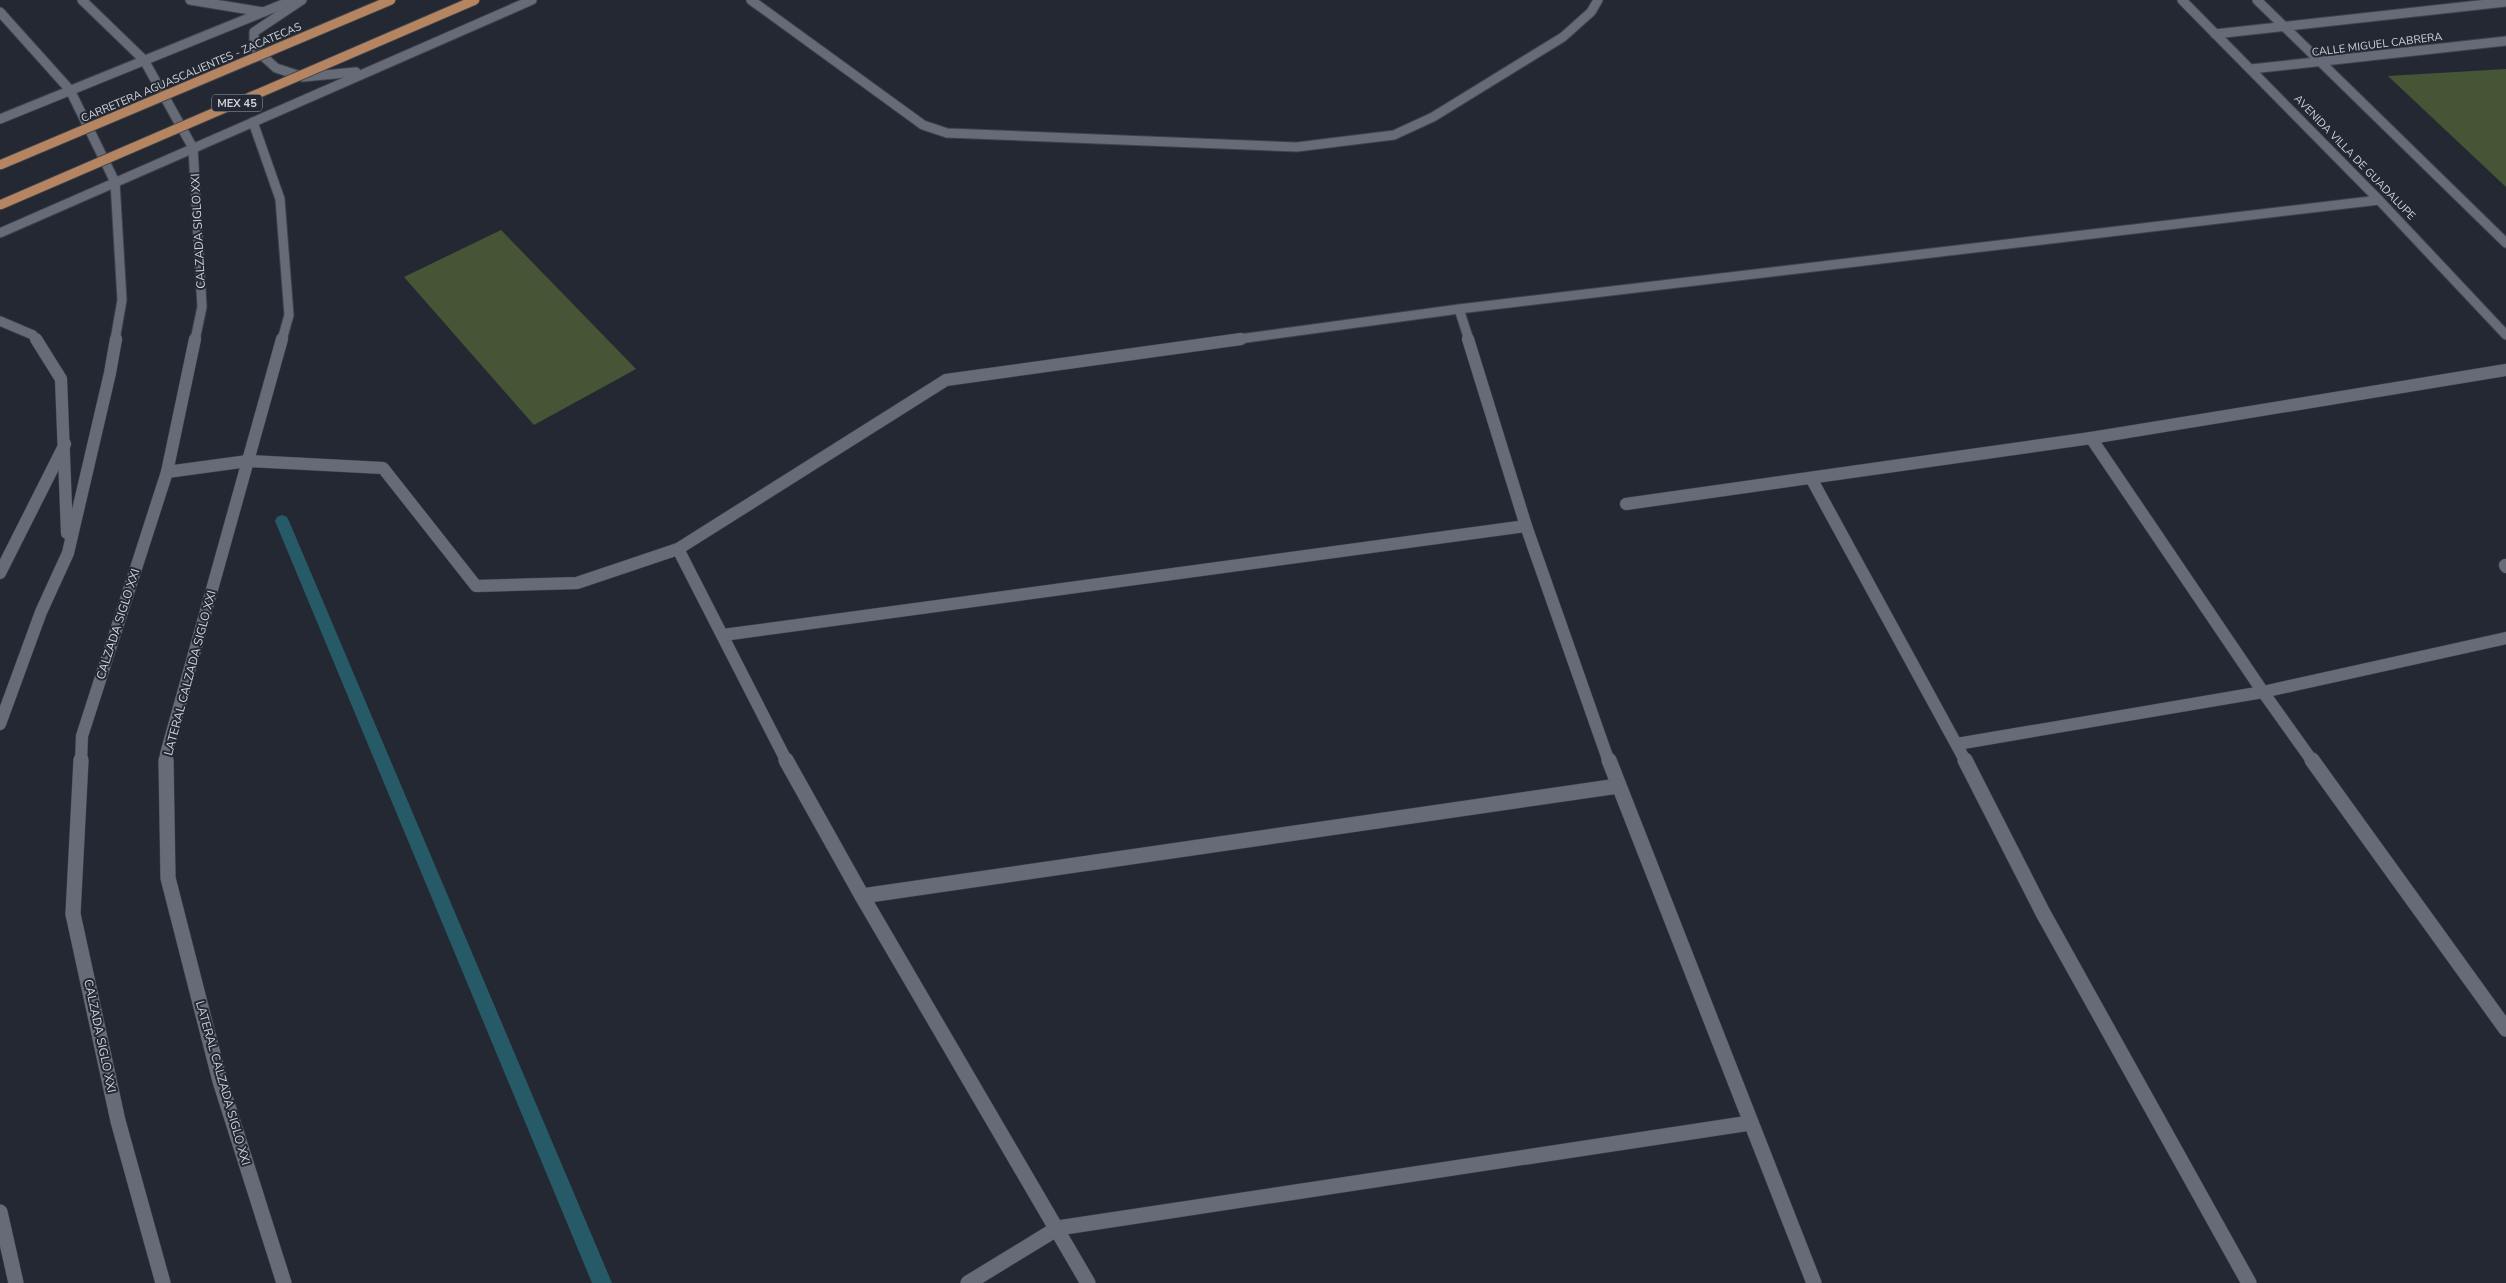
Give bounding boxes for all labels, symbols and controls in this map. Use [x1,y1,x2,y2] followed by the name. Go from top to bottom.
[79,19,304,126] street label: CARRETERA AGUASCALIENTES - ZACATECAS
[2311,29,2443,60] street label: CALLE MIGUEL CABRERA
[2291,91,2419,223] street label: AVENIDA VILLA DE GUADALUPE
[212,95,262,112] road number: MEX 45
[187,173,209,289] street label: CALZADA SIGLO XXI
[93,567,143,681] street label: CALZADA SIGLO XXI
[160,589,220,757] street label: LATERAL CALZADA SIGLO XXI
[80,978,120,1094] street label: CALZADA SIGLO XXI
[192,999,254,1167] street label: LATERAL CALZADA SIGLO XXI

